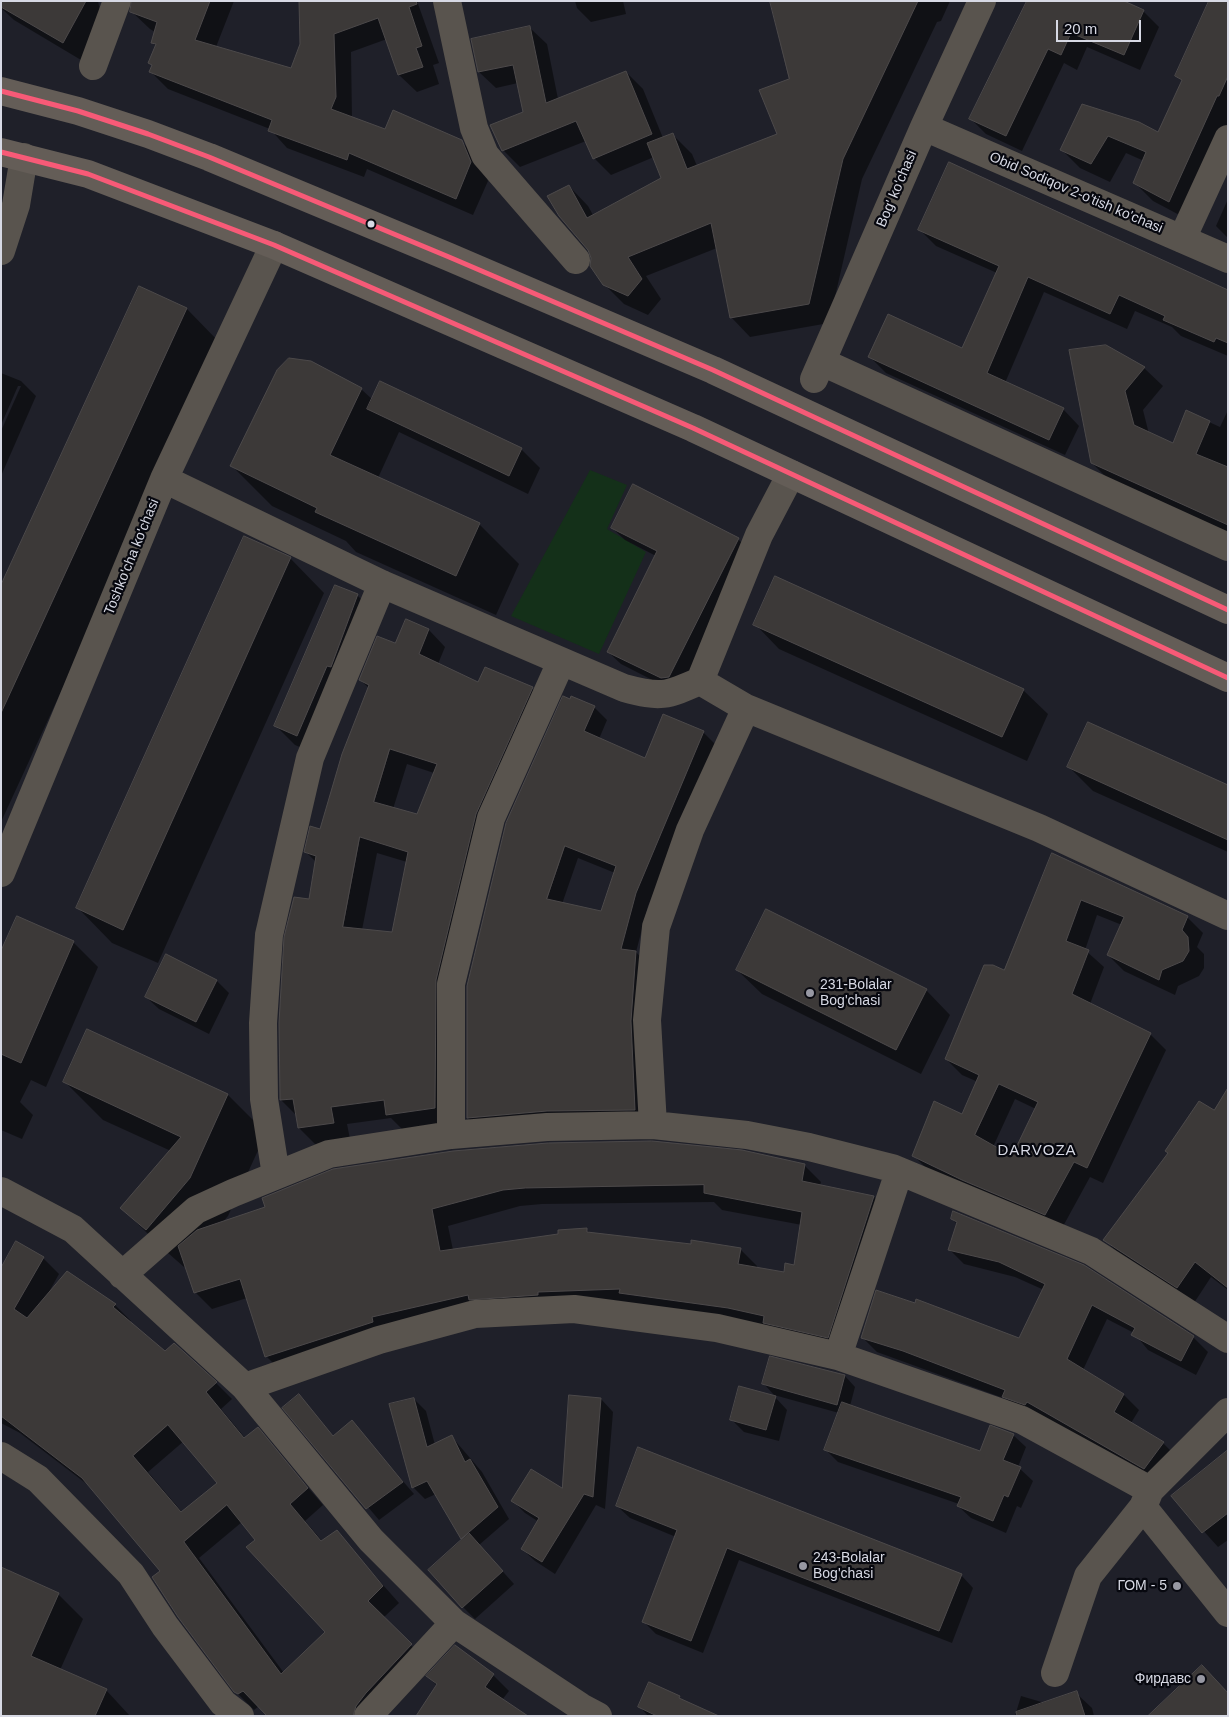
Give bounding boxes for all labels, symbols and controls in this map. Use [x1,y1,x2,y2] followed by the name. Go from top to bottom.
[1059,10,1144,42] scale bar
[1064,20,1097,37] text: 20 m
[873,148,921,230] street label: Bog' ko'chasi
[987,149,1165,237] street label: Obid Sodiqov 2-o'tish ko'chasi
[366,219,376,229] unlabelled marker
[101,497,163,617] street label: Toshko'cha ko'chasi
[820,977,892,1010] place label: 231-Bolalar Bog'chasi
[804,987,816,999] marker: 231-Bolalar Bog'chasi
[997,1142,1077,1160] district label: DARVOZA
[813,1550,885,1582] place label: 243-Bolalar Bog'chasi
[797,1560,809,1572] marker: 243-Bolalar Bog'chasi
[1117,1578,1167,1594] place label: ГОМ - 5
[1171,1580,1183,1592] marker: ГОМ - 5
[1135,1671,1191,1687] place label: Фирдавс
[1195,1673,1207,1685] marker: Фирдавс

